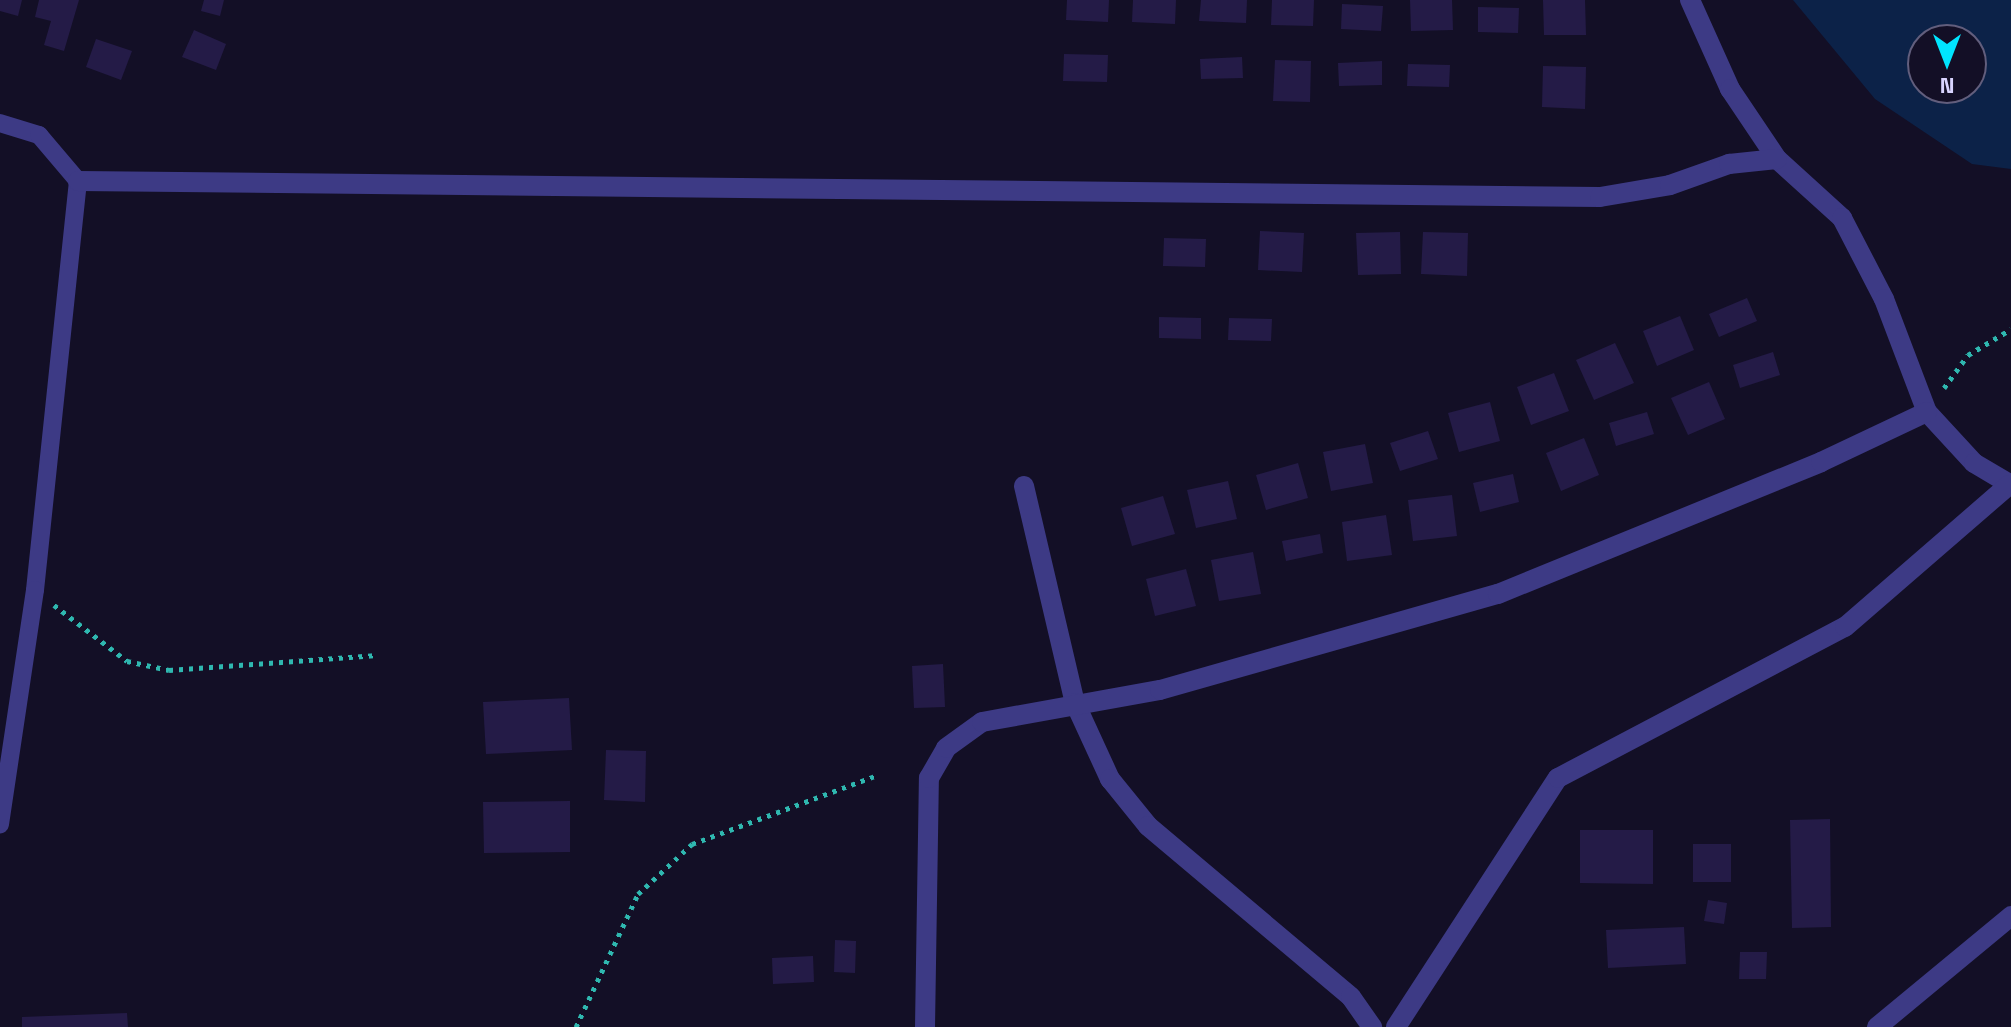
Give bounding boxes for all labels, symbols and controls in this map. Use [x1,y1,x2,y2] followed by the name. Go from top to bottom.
[1907,24,1987,104] north arrow
[1940,72,1954,100] text: N

